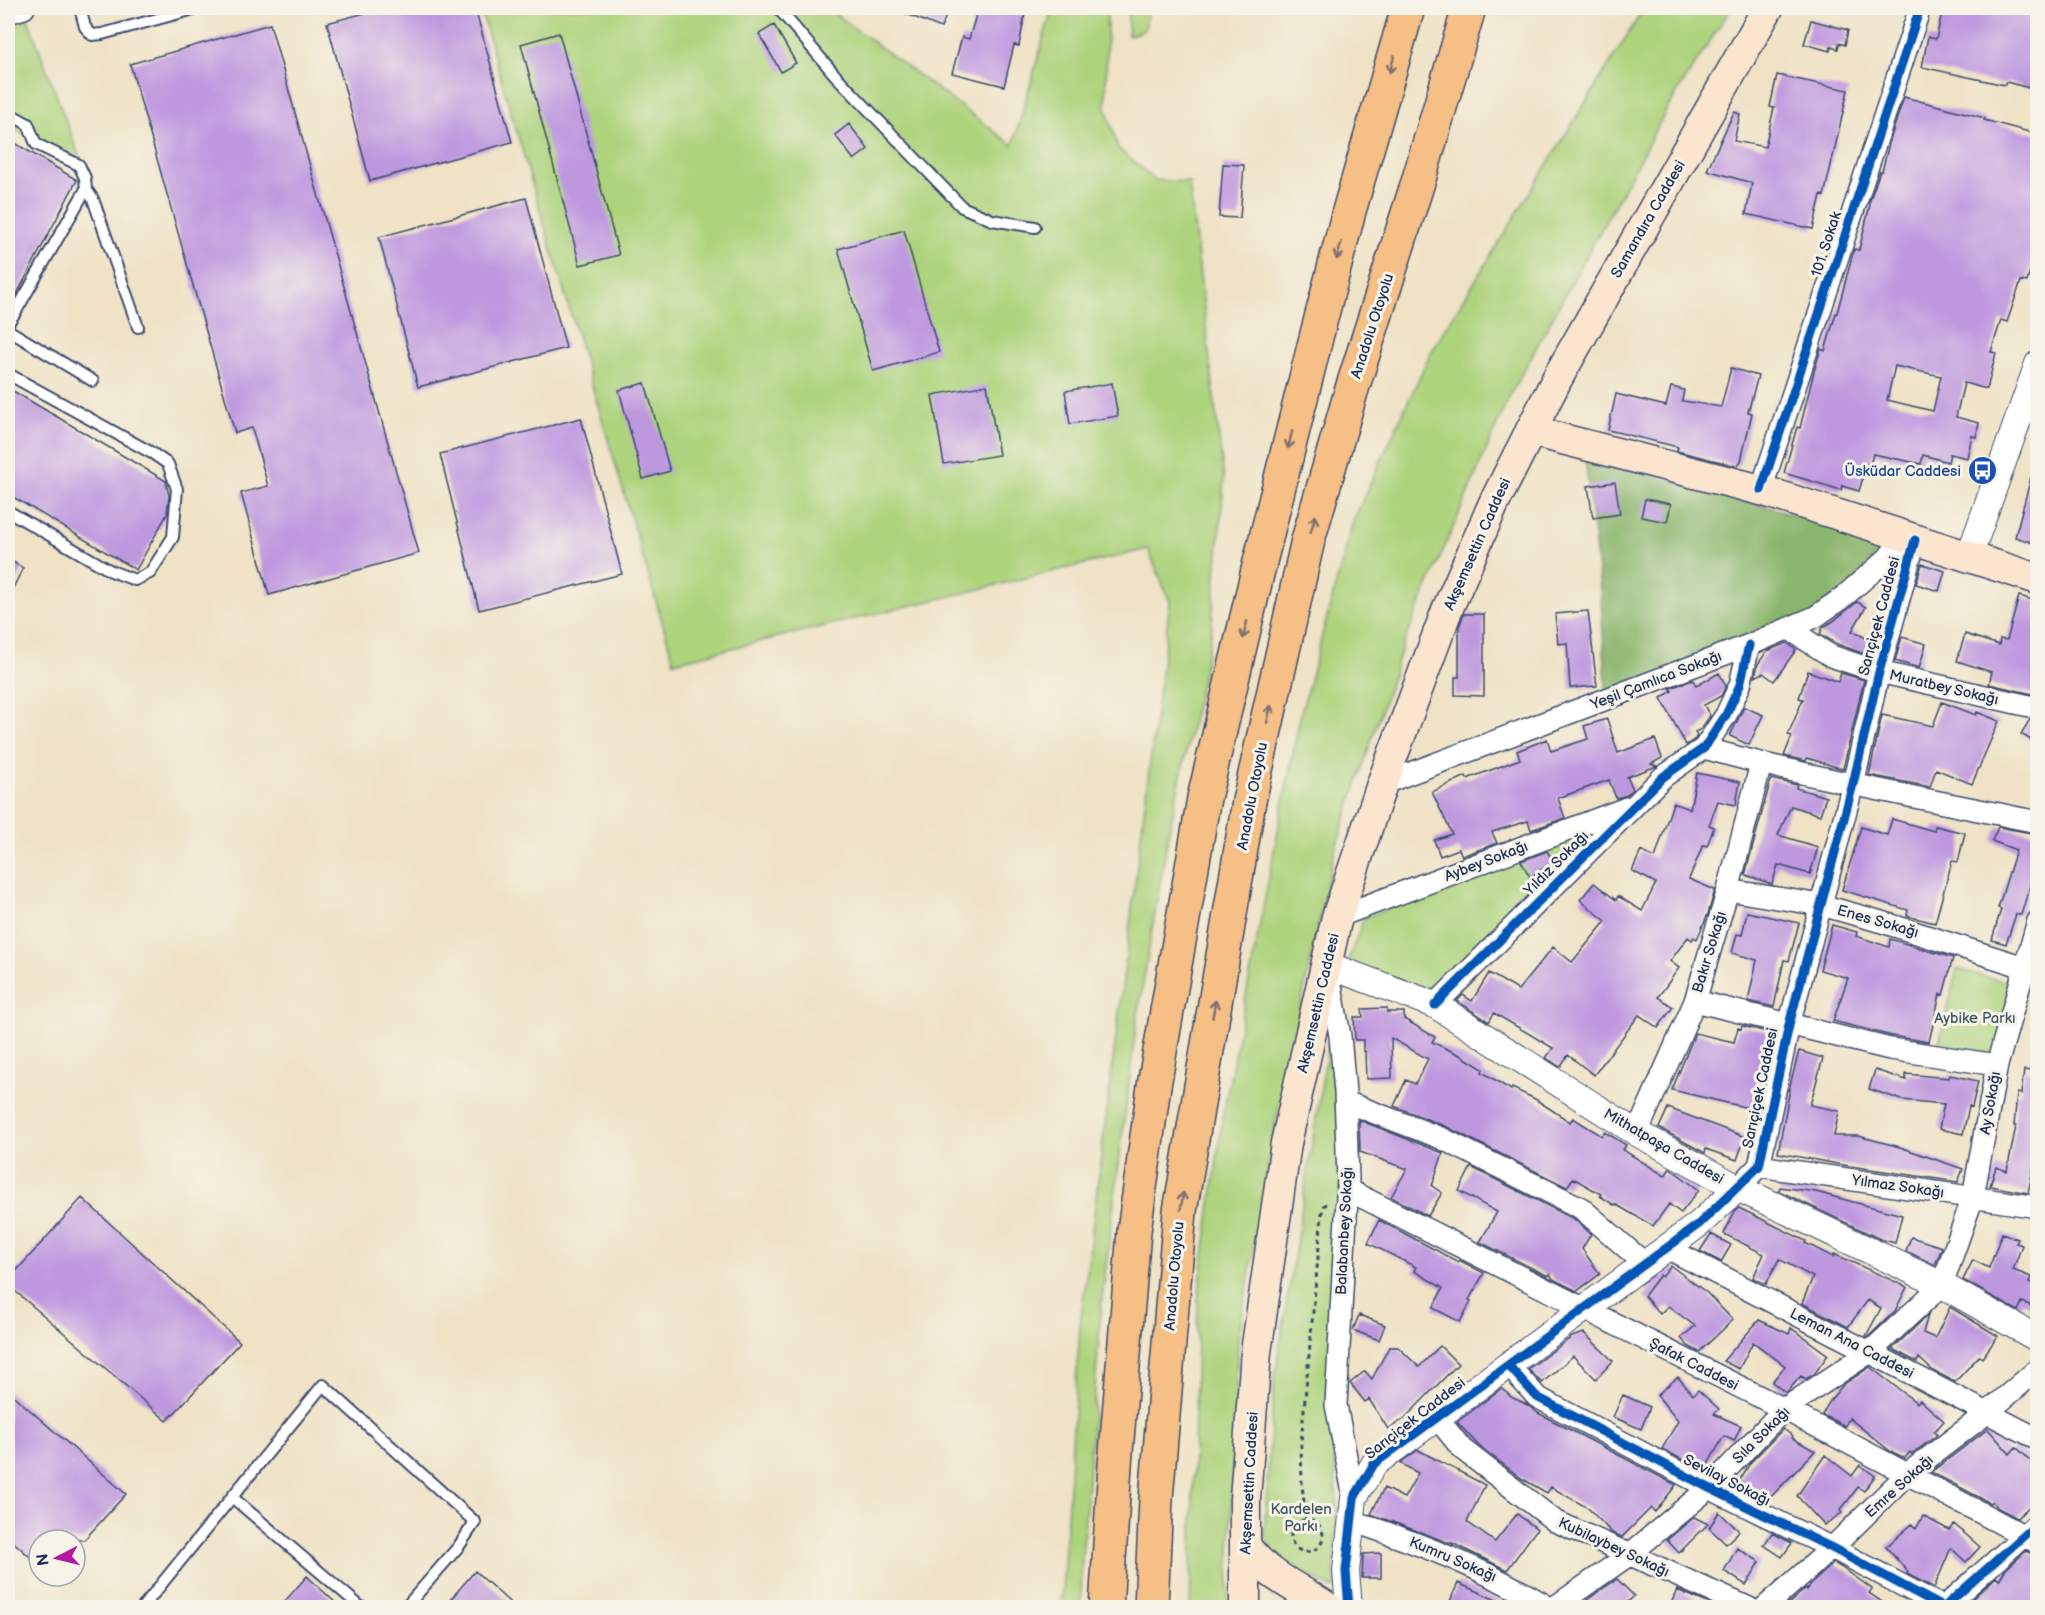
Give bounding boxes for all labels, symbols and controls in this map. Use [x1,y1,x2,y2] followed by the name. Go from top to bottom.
[1386,54,1397,73] one-way arrow
[1607,157,1690,282] street label: Samandıra Caddesi
[1807,208,1846,279] street label: 101. Sokak
[1332,241,1344,260] one-way arrow
[1347,271,1398,381] street label: Anadolu Otoyolu
[1284,430,1296,449] one-way arrow
[1966,455,1998,487] bus stop icon: Üsküdar Caddesi
[1845,462,1961,481] place label: Üsküdar Caddesi
[1440,475,1515,613] street label: Akşemsettin Caddesi
[1308,515,1319,534] one-way arrow
[1854,555,1905,678] street label: Sarıçiçek Caddesi
[1238,620,1250,639] one-way arrow
[1587,647,1724,715] street label: Yeşil Çamlıca Sokağı
[1887,666,2000,709] street label: Muratbey Sokağı
[1264,705,1275,724] one-way arrow
[1233,741,1272,852] street label: Anadolu Otoyolu
[1519,827,1593,900] street label: Yıldız Sokağı
[1442,837,1531,886] street label: Aybey Sokağı
[1835,901,1921,942] street label: Enes Sokağı
[1688,909,1731,995] street label: Bakır Sokağı
[1293,931,1344,1075] street label: Akşemsettin Caddesi
[1209,999,1220,1019] one-way arrow
[1934,1009,2016,1028] park label: Aybike Parkı
[1738,1026,1783,1150] street label: Sarıçiçek Caddesi
[1976,1070,2005,1136] street label: Ay Sokağı
[1600,1104,1727,1189] street label: Mithatpaşa Caddesi
[1332,1167,1357,1296] street label: Balabanbey Sokağı
[1850,1170,1945,1202] street label: Yılmaz Sokağı
[1177,1192,1188,1211] one-way arrow
[1160,1221,1189,1331] street label: Anadolu Otoyolu
[1787,1304,1917,1383] street label: Leman Ana Caddesi
[1646,1334,1742,1395] street label: Şafak Caddesi
[1361,1373,1469,1464] street label: Sarıçiçek Caddesi
[1729,1403,1794,1468] street label: Sıla Sokağı
[1236,1411,1263,1555] street label: Akşemsettin Caddesi
[1680,1450,1774,1511] street label: Sevilay Sokağı
[1861,1451,1937,1522] street label: Emre Sokağı
[1270,1500,1332,1536] park label: Kardelen Parkı
[1555,1513,1672,1581] street label: Kubilaybey Sokağı
[27,1528,87,1588] north arrow
[1406,1533,1499,1586] street label: Kumru Sokağı
[33,1553,54,1567] text: N

